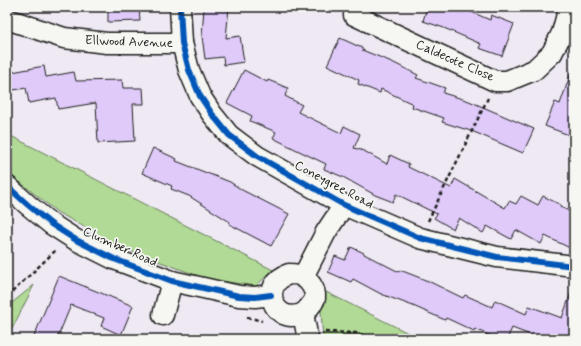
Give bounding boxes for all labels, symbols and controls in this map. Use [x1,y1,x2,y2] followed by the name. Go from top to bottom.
[85,32,173,52] street label: Ellwood Avenue
[413,36,497,86] street label: Caldecote Close
[291,157,377,213] street label: Coneygree Road
[80,223,160,271] street label: Clumber Road

